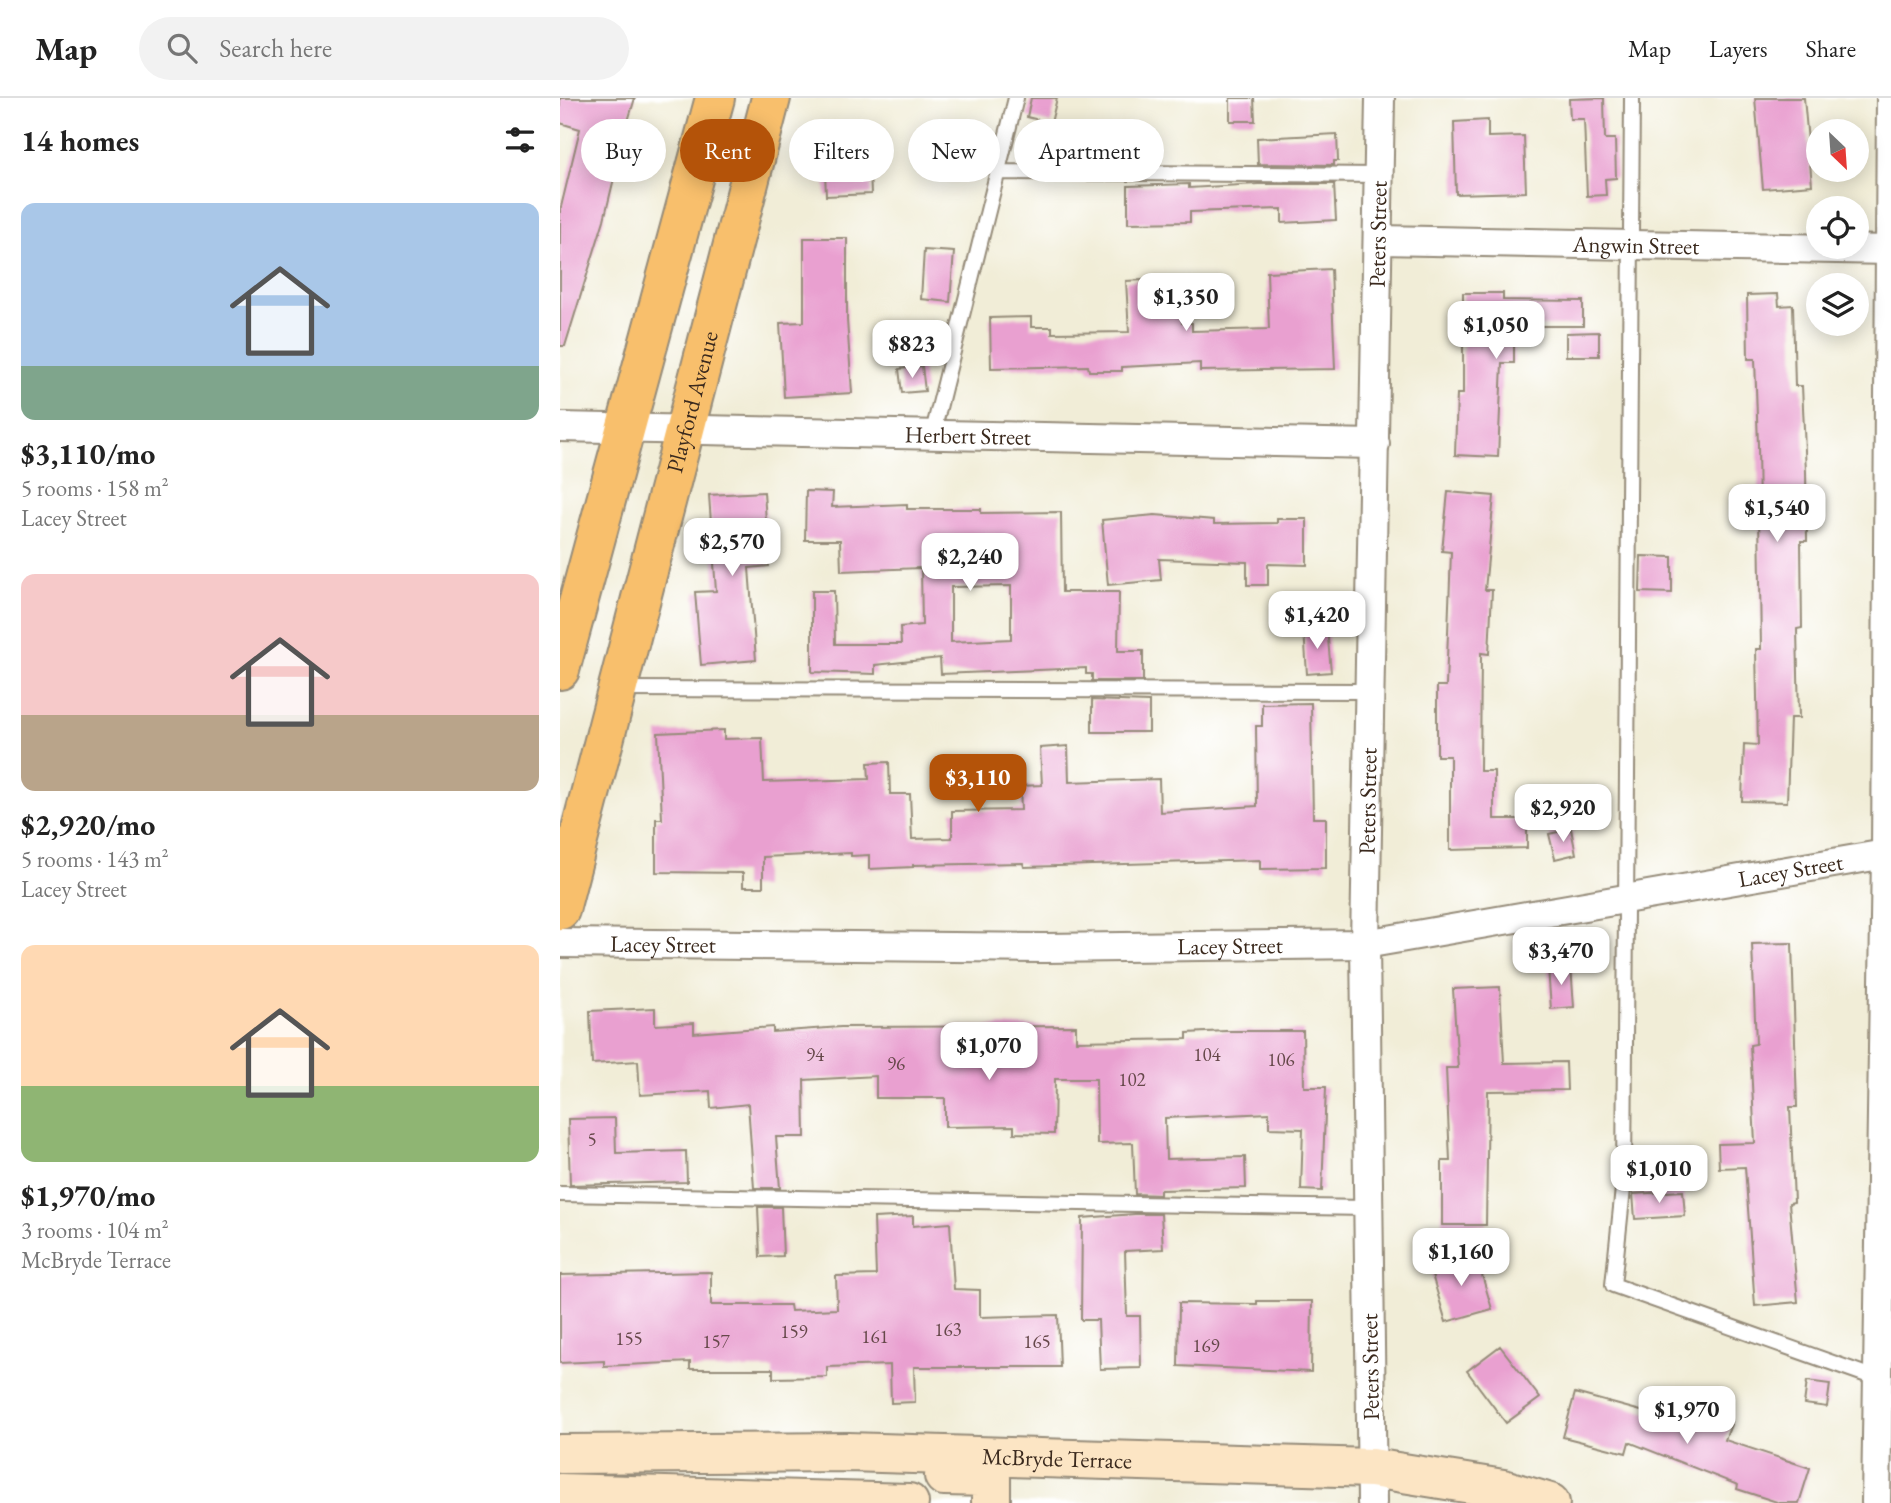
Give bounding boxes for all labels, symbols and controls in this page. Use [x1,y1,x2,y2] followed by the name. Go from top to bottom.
[139,17,629,80] search box
[35,27,97,70] text: Map
[163,29,201,67] icon: search
[219,31,332,65] text: Search here
[1628,33,1671,64] text: Map
[1709,33,1768,64] text: Layers
[1806,33,1856,64] text: Share
[581,119,666,182] chip: Buy
[680,119,775,182] chip: Rent
[789,119,894,182] chip: Filters
[908,119,1000,182] chip: New
[1014,119,1164,182] chip: Apartment
[1806,119,1869,182] north arrow
[1806,119,1869,336] map controls
[21,121,139,160] text: 14 homes
[501,121,539,159] icon: filters
[1362,180,1394,288] street label: Peters Street
[1806,196,1869,259] button: locate
[1571,229,1700,261] street label: Angwin Street
[217,248,343,374] icon: home
[1806,273,1869,336] button: layers
[1129,274,1243,333] pin: $1,350
[1154,281,1218,311] text: $1,350
[1439,302,1553,361] pin: $1,050
[1464,309,1528,339] text: $1,050
[871,320,953,380] pin: $823
[659,328,725,476] street label: Playford Avenue
[888,328,936,358] text: $823
[904,419,1032,452] street label: Herbert Street
[21,434,155,473] text: $3,110/mo
[21,473,169,503] text: 5 rooms · 158 m²
[1720,484,1834,544] pin: $1,540
[1745,492,1809,522] text: $1,540
[21,503,127,533] text: Lacey Street
[675,518,789,578] pin: $2,570
[700,526,764,556] text: $2,570
[913,533,1027,593] pin: $2,240
[938,541,1002,571] text: $2,240
[1260,592,1374,651] pin: $1,420
[1285,599,1349,629] text: $1,420
[217,619,343,745] icon: home
[1352,747,1383,855] street label: Peters Street
[921,754,1035,814] pin: $3,110
[946,762,1010,792] text: $3,110
[1506,784,1620,844] pin: $2,920
[1531,792,1595,822] text: $2,920
[21,805,155,844] text: $2,920/mo
[21,844,169,874] text: 5 rooms · 143 m²
[1736,846,1846,894] street label: Lacey Street
[21,874,127,904] text: Lacey Street
[1504,928,1618,987] pin: $3,470
[610,929,717,960] street label: Lacey Street
[1177,930,1284,961] street label: Lacey Street
[1529,935,1593,965] text: $3,470
[217,990,343,1116] icon: home
[932,1023,1046,1082] pin: $1,070
[957,1030,1021,1060] text: $1,070
[806,1042,825,1067] house number: 94
[1193,1042,1222,1067] house number: 104
[1267,1047,1295,1072] house number: 106
[887,1051,905,1076] house number: 96
[1118,1067,1146,1092] house number: 102
[587,1127,597,1152] house number: 5
[1602,1146,1716,1205] pin: $1,010
[1627,1153,1691,1183] text: $1,010
[21,1176,155,1215] text: $1,970/mo
[21,1215,169,1245] text: 3 rooms · 104 m²
[1404,1228,1518,1288] pin: $1,160
[1429,1236,1493,1266] text: $1,160
[21,1245,171,1275] text: McBryde Terrace
[1354,1312,1386,1421] street label: Peters Street
[934,1317,962,1342] house number: 163
[780,1319,808,1344] house number: 159
[861,1324,889,1349] house number: 161
[615,1326,643,1351] house number: 155
[702,1329,731,1354] house number: 157
[1023,1329,1051,1354] house number: 165
[1192,1333,1220,1358] house number: 169
[1630,1386,1744,1446] pin: $1,970
[1655,1394,1719,1424] text: $1,970
[981,1441,1132,1476] street label: McBryde Terrace

